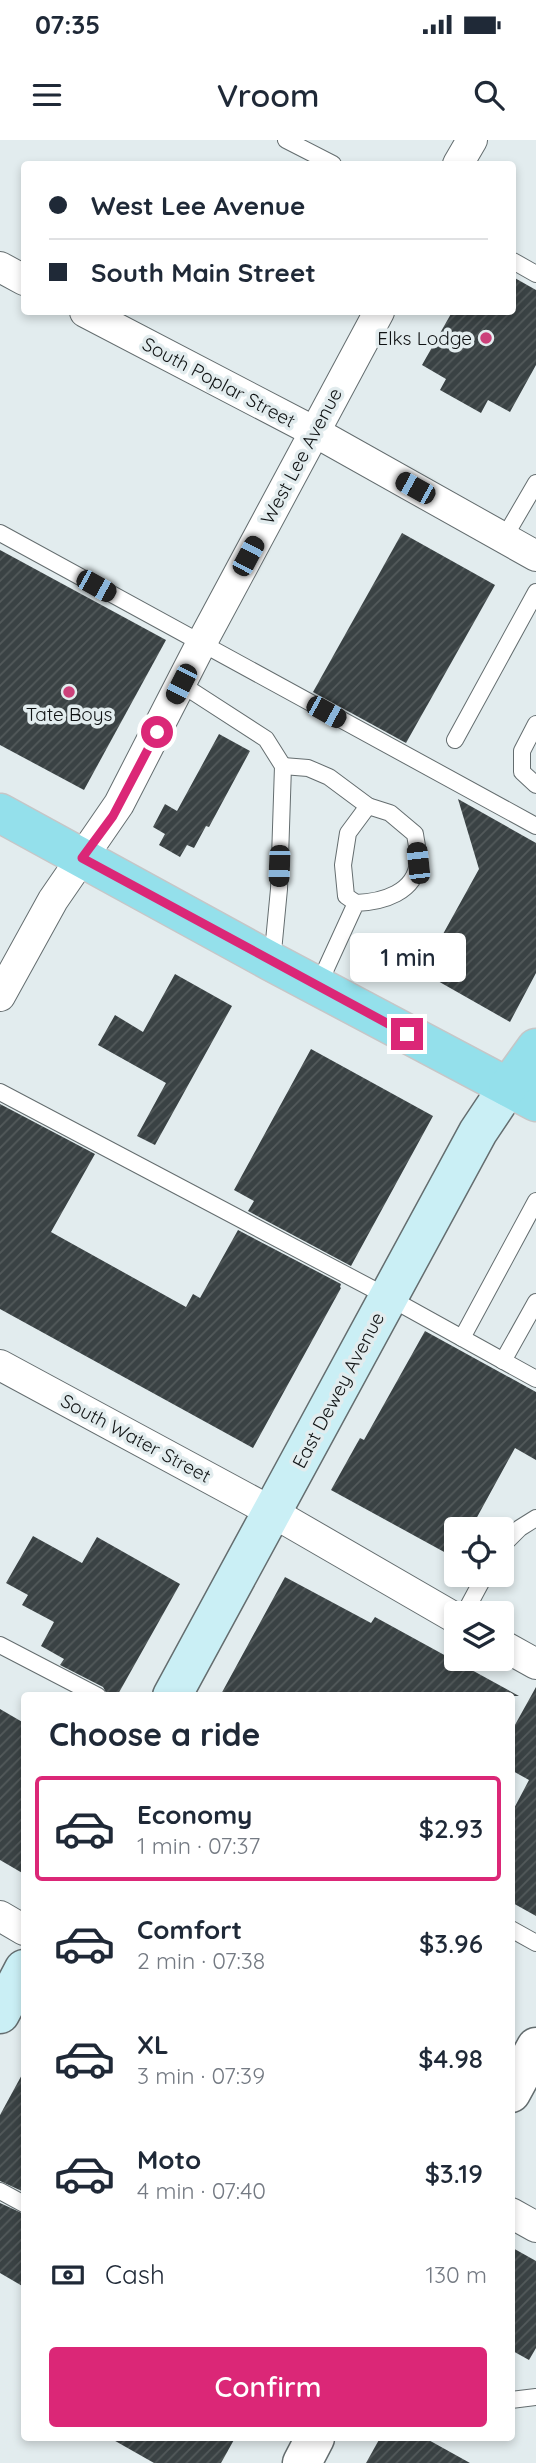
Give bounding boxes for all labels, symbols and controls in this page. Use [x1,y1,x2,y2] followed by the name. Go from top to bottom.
[35,8,100,41] text: 07:35
[217,75,319,115] text: Vroom
[28,76,66,114] icon: menu
[470,76,508,114] icon: search
[91,189,305,222] text: West Lee Avenue
[91,256,316,289] text: South Main Street
[377,326,472,350] place label: Elks Lodge
[478,330,494,346] marker: Elks Lodge
[138,332,300,432] street label: South Poplar Street
[255,384,347,528] street label: West Lee Avenue
[392,469,439,507] car
[229,533,268,579] car
[73,567,120,605] car
[163,661,200,707] car
[61,684,77,700] marker: Tate Boys
[303,693,350,731] car
[26,702,112,726] place label: Tate Boys
[141,716,173,748] route start
[406,841,431,885] car
[268,845,291,887] car
[349,932,465,982] callout: 1 min
[380,943,436,972] text: 1 min
[391,1018,423,1050] route end
[287,1308,389,1472] street label: East Dewey Avenue
[57,1388,215,1488] street label: South Water Street
[444,1517,514,1671] map controls
[444,1517,514,1587] button: locate
[444,1601,514,1671] button: layers
[49,1714,261,1754] text: Choose a ride
[53,1797,116,1860] icon: car
[137,1798,252,1831] text: Economy
[419,1812,483,1845] text: $2.93
[137,1831,260,1860] text: 1 min · 07:37
[53,1912,116,1975] icon: car
[137,1913,242,1946] text: Comfort
[419,1927,483,1960] text: $3.96
[137,1946,265,1975] text: 2 min · 07:38
[53,2027,116,2090] icon: car
[137,2028,169,2061] text: XL
[418,2042,483,2075] text: $4.98
[137,2061,265,2090] text: 3 min · 07:39
[53,2142,116,2205] icon: car
[137,2143,201,2176] text: Moto
[425,2157,483,2190] text: $3.19
[137,2176,266,2205] text: 4 min · 07:40
[49,2256,87,2294] icon: cash
[105,2258,165,2291] text: Cash
[425,2260,487,2289] text: 130 m
[49,2347,487,2427] button: Confirm

